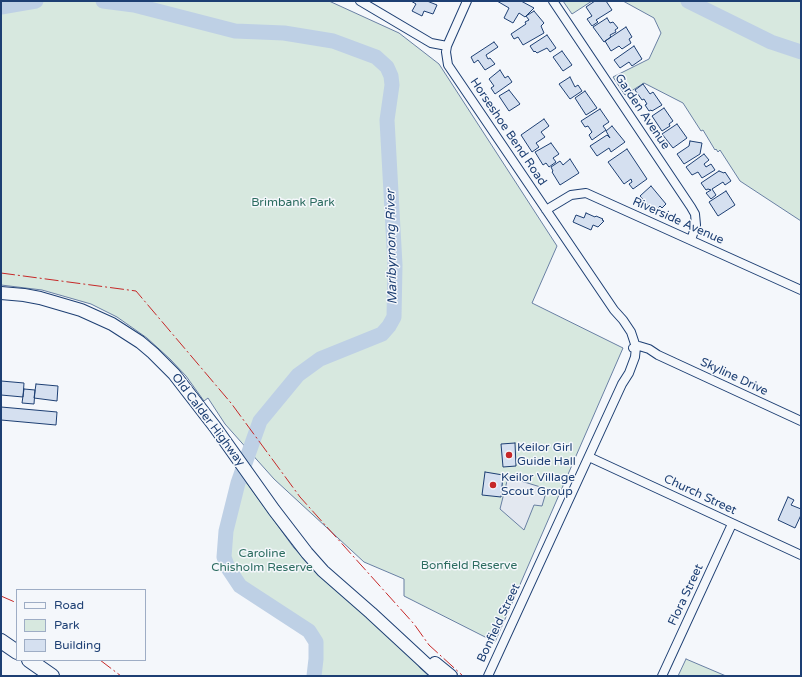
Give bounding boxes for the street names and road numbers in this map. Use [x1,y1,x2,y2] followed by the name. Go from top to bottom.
[611,72,673,152] street label: Garden Avenue
[467,75,549,189] street label: Horseshoe Bend Road
[630,194,726,248] street label: Riverside Avenue
[698,355,770,399] street label: Skyline Drive
[168,371,248,469] street label: Old Calder Highway
[661,472,739,518] street label: Church Street
[665,562,707,628] street label: Flora Street
[474,581,524,665] street label: Bonfield Street

